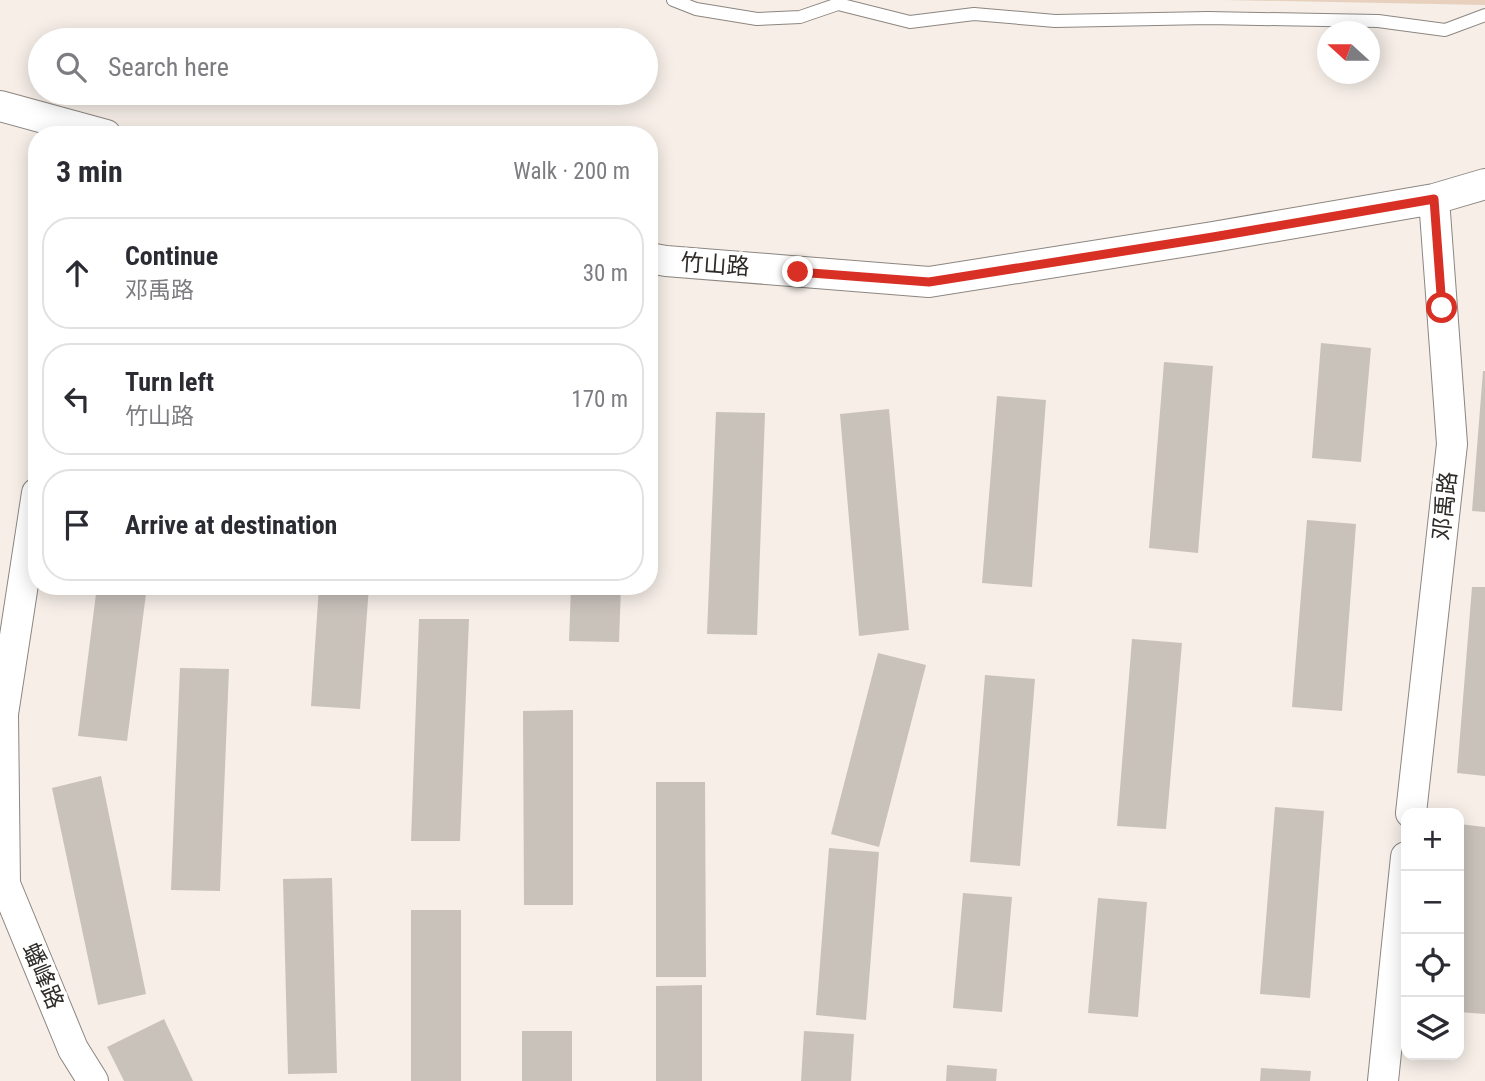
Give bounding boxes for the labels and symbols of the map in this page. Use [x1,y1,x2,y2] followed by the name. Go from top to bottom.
[1317,21,1380,84] north arrow
[680,249,750,281] street label: 竹山路
[782,256,813,287] route end
[1426,292,1457,323] route start
[1428,470,1462,542] street label: 邓禹路
[17,939,69,1013] street label: 蟠峰路

